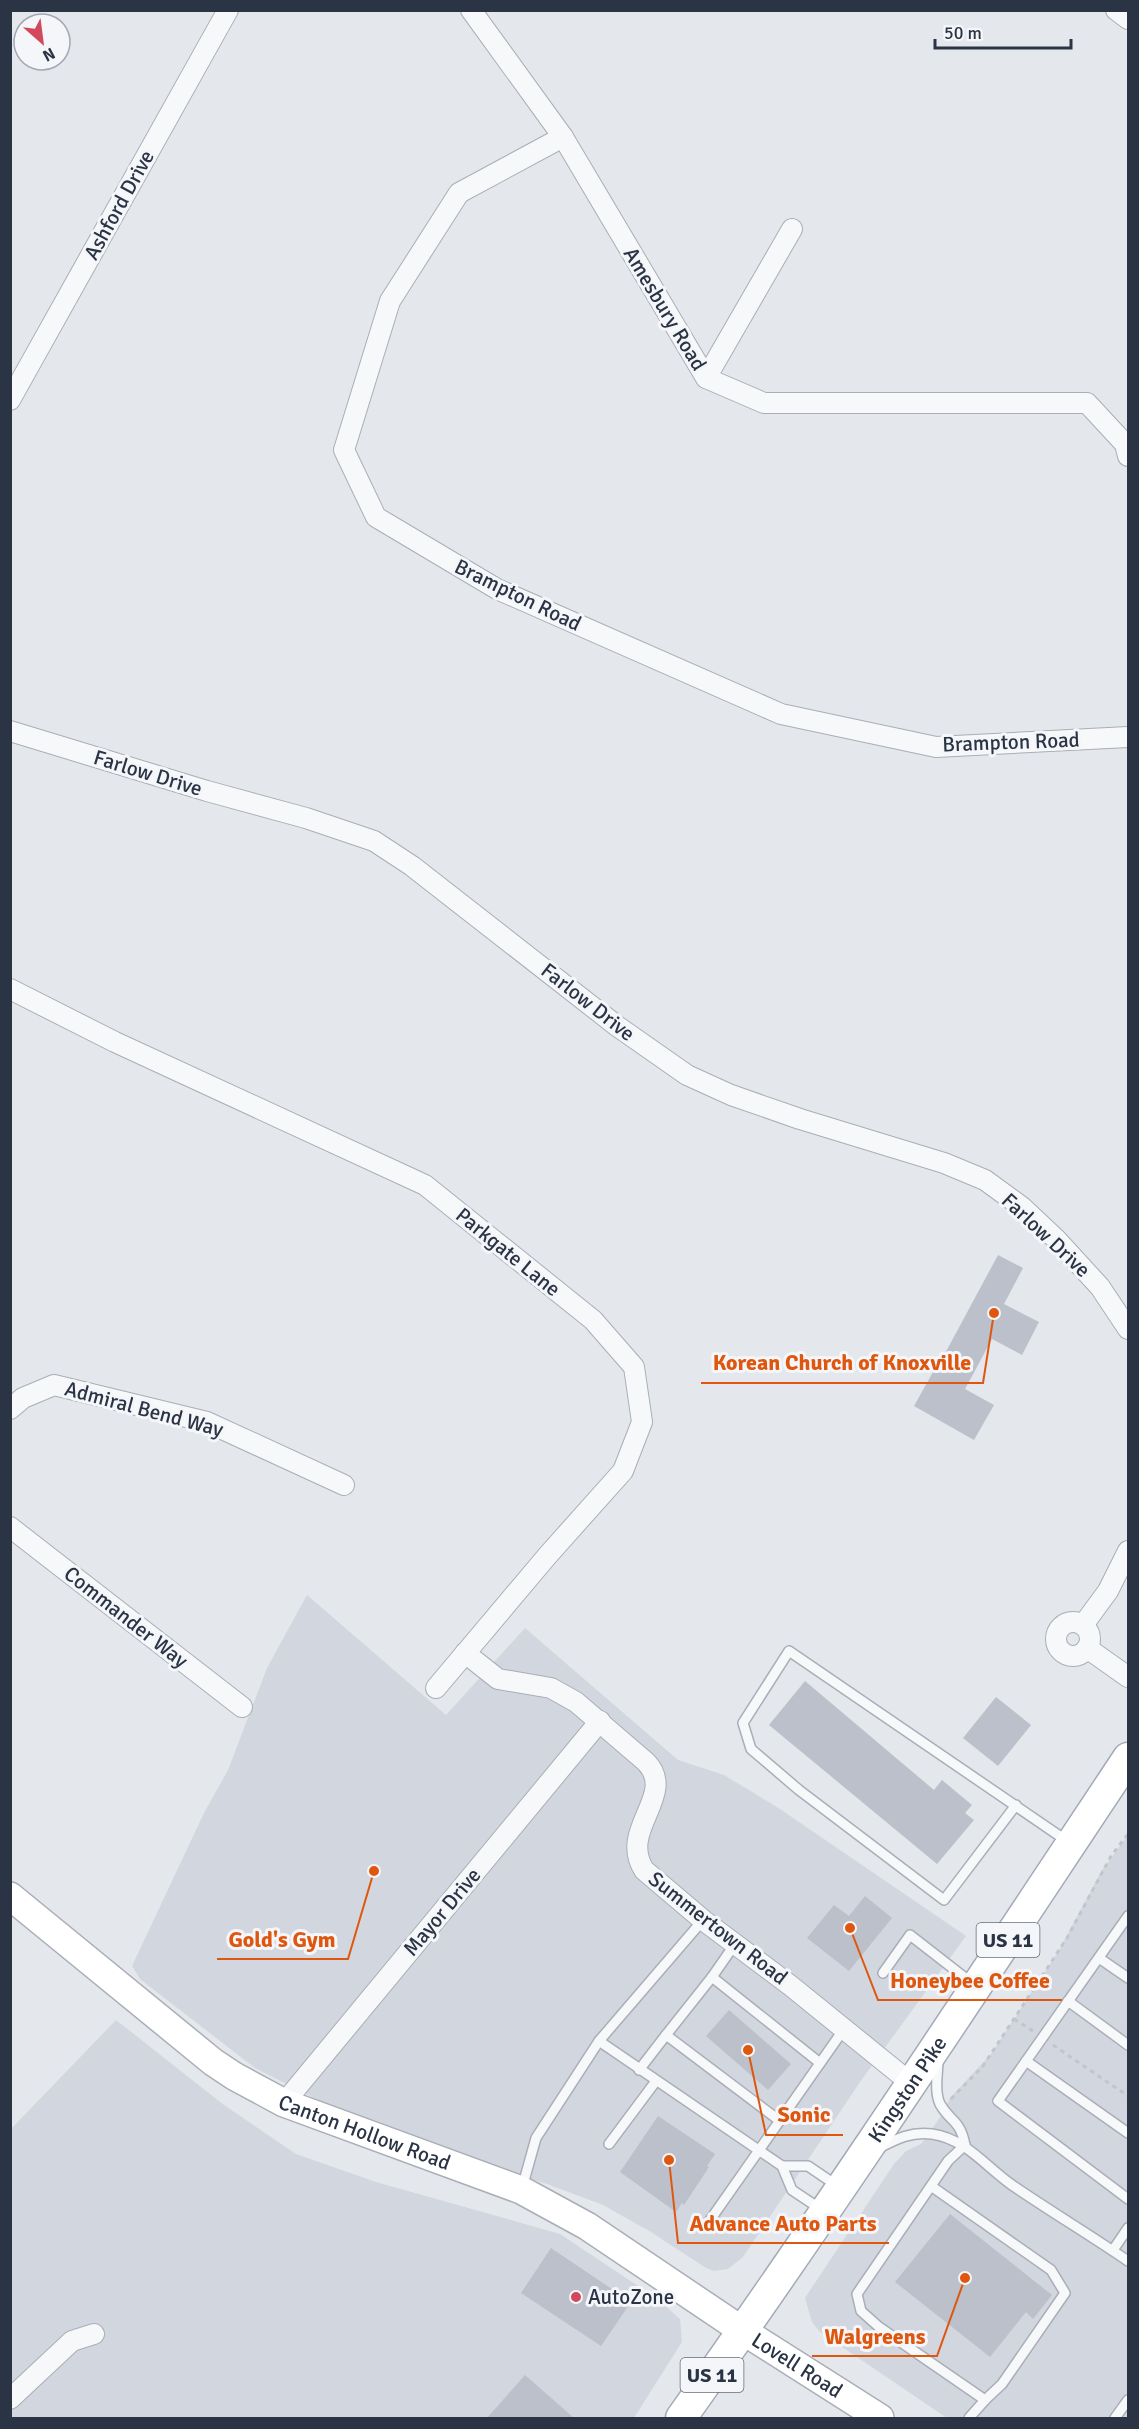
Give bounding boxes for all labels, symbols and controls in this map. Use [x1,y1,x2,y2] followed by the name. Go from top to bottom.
[12,12,72,72] north arrow
[935,12,1072,50] scale bar
[944,22,982,44] text: 50 m
[39,43,58,66] text: N
[78,146,160,264] street label: Ashford Drive
[618,243,712,375] street label: Amesbury Road
[450,553,586,637] street label: Brampton Road
[942,727,1080,757] street label: Brampton Road
[91,744,205,802] street label: Farlow Drive
[536,957,640,1047] street label: Farlow Drive
[996,1187,1096,1283] street label: Farlow Drive
[450,1202,566,1302] street label: Parkgate Lane
[701,1343,983,1383] callout: Korean Church of Knoxville
[713,1349,971,1376] text: Korean Church of Knoxville
[62,1375,226,1443] street label: Admiral Bend Way
[59,1560,193,1674] street label: Commander Way
[398,1863,486,1961] street label: Mayor Drive
[643,1866,793,1990] street label: Summertown Road
[217,1919,348,1959] callout: Gold's Gym
[976,1923,1040,1957] road number: US 11
[228,1926,336,1953] text: Gold's Gym
[878,1960,1062,2000] callout: Honeybee Coffee
[890,1967,1050,1994] text: Honeybee Coffee
[862,2031,952,2148] street label: Kingston Pike
[275,2089,454,2176] street label: Canton Hollow Road
[766,2095,843,2135] callout: Sonic
[778,2101,830,2128] text: Sonic
[678,2203,889,2243] callout: Advance Auto Parts
[689,2210,877,2237] text: Advance Auto Parts
[588,2284,674,2310] place label: AutoZone
[569,2290,583,2304] marker: AutoZone
[812,2316,937,2356] callout: Walgreens
[824,2323,926,2350] text: Walgreens
[747,2327,847,2404] street label: Lovell Road
[680,2358,744,2392] road number: US 11

